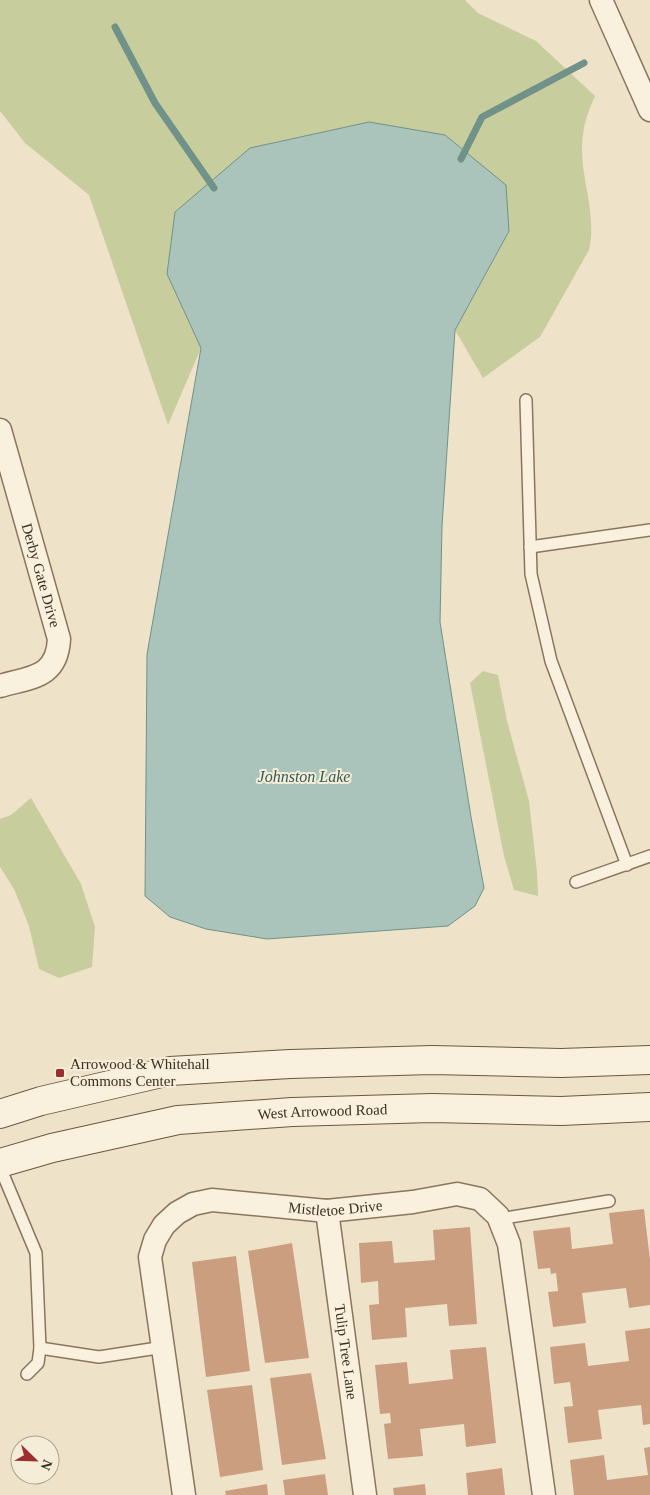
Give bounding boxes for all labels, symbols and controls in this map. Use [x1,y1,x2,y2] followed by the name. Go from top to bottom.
[19,521,63,630] street label: Derby Gate Drive
[258,768,350,785] water label: Johnston Lake
[70,1056,210,1089] place label: Arrowood & Whitehall Commons Center
[54,1067,66,1079] marker: Arrowood & Whitehall Commons Center
[257,1101,388,1122] street label: West Arrowood Road
[287,1197,384,1219] street label: Mistletoe Drive
[332,1303,360,1401] street label: Tulip Tree Lane
[10,1435,60,1485] north arrow
[38,1457,55,1472] text: N

